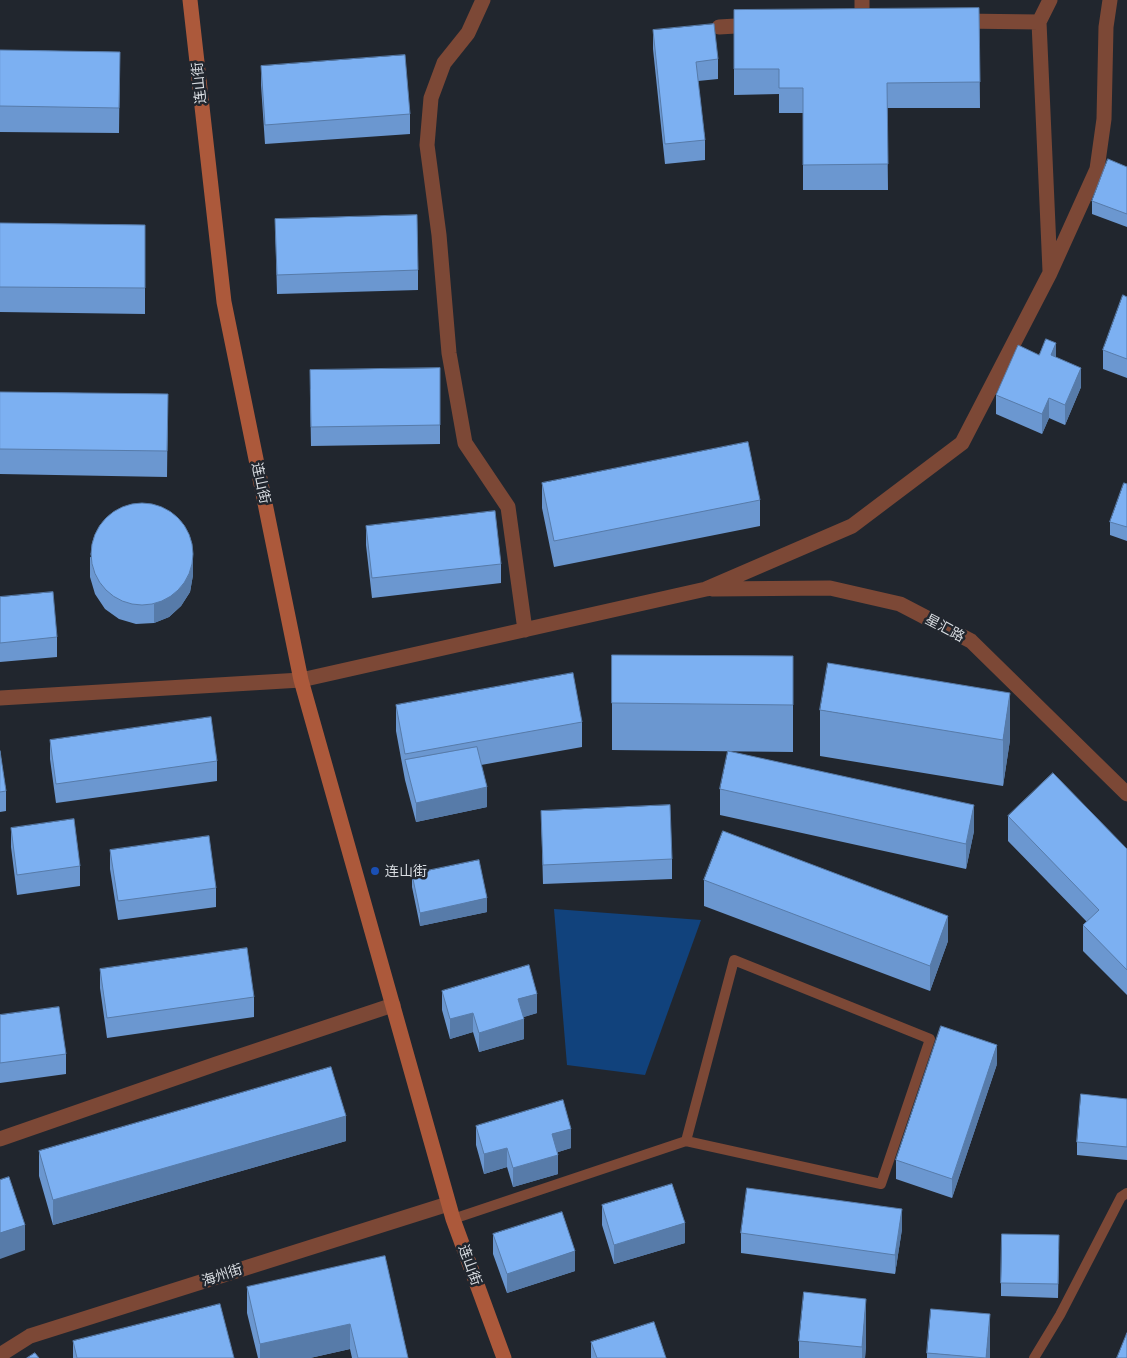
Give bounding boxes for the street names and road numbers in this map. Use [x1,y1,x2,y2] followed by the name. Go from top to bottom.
[188,61,210,105] street label: 连山街
[248,461,274,505] street label: 连山街
[923,611,967,645] street label: 星汇路
[455,1242,485,1288] street label: 连山街
[199,1261,245,1289] street label: 海州街

